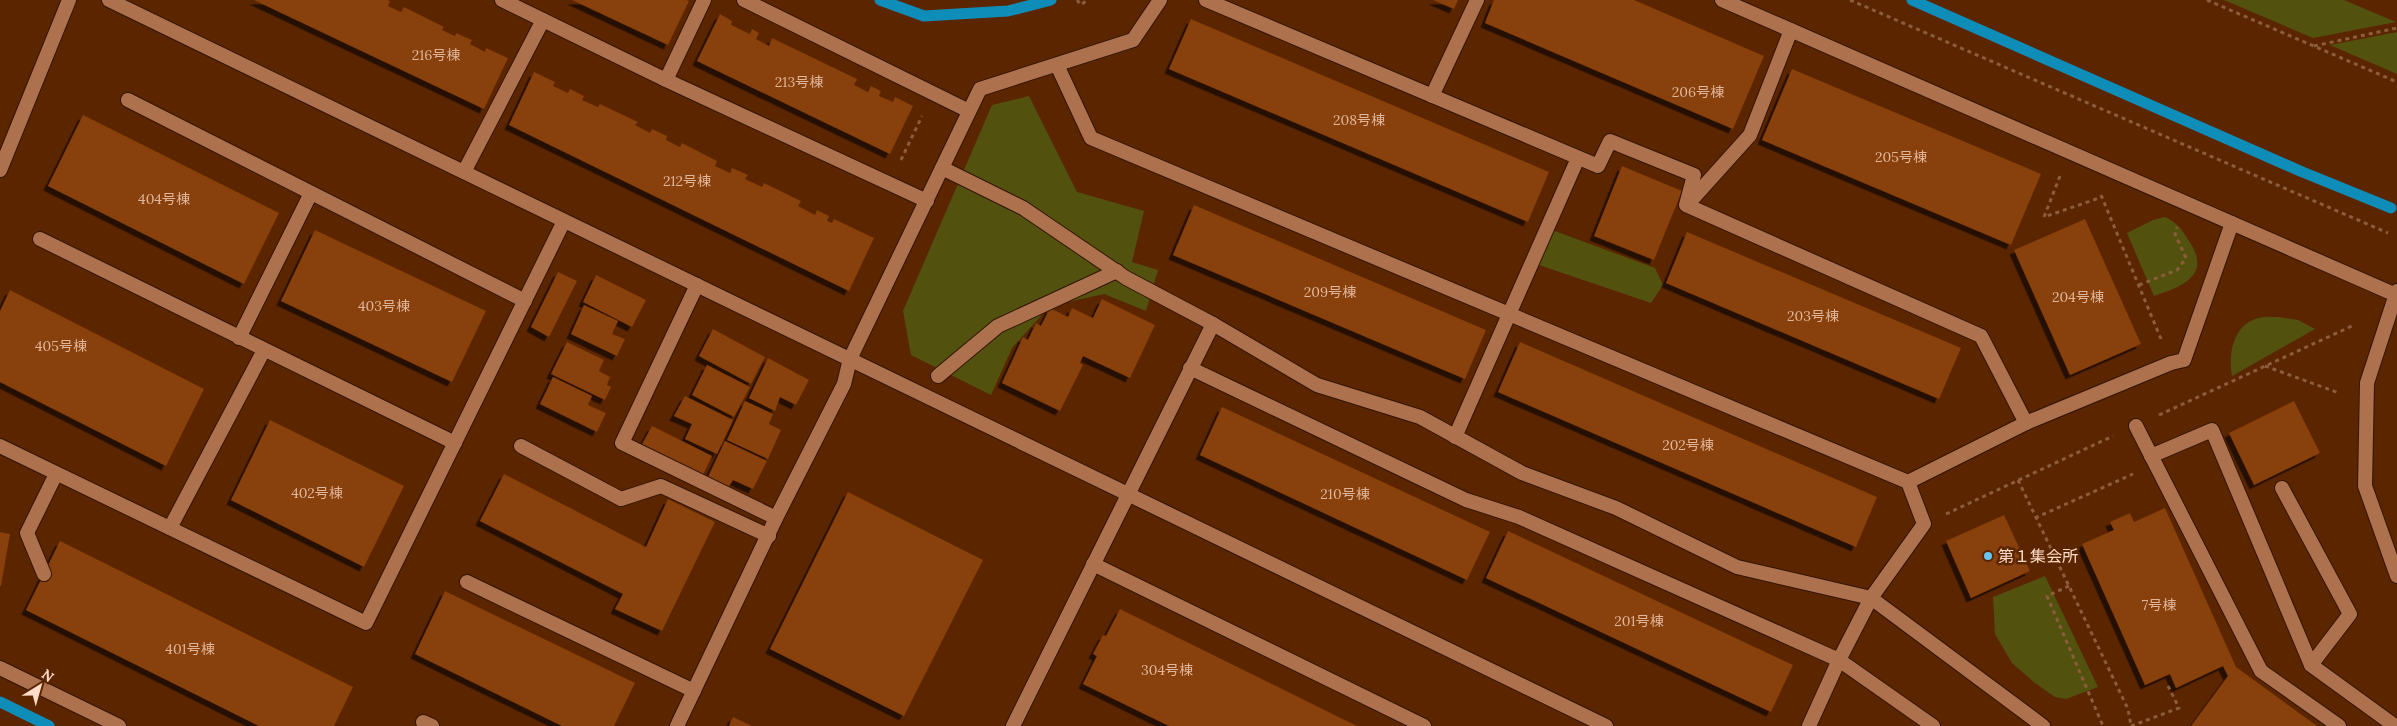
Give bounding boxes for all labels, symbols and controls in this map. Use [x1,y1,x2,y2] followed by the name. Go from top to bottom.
[412,46,460,64] house number: 216号棟
[775,73,823,91] house number: 213号棟
[1672,83,1724,101] house number: 206号棟
[1333,111,1385,129] house number: 208号棟
[1875,148,1927,166] house number: 205号棟
[663,172,711,190] house number: 212号棟
[138,190,190,208] house number: 404号棟
[1304,283,1356,301] house number: 209号棟
[2052,288,2104,306] house number: 204号棟
[358,297,410,315] house number: 403号棟
[1787,307,1839,325] house number: 203号棟
[35,337,87,355] house number: 405号棟
[1662,436,1714,454] house number: 202号棟
[291,484,343,502] house number: 402号棟
[1320,485,1370,503] house number: 210号棟
[1998,546,2078,566] place label: 第１集会所
[1982,550,1994,562] marker: 第１集会所
[2142,596,2176,614] house number: 7号棟
[1614,612,1664,630] house number: 201号棟
[165,640,215,658] house number: 401号棟
[15,661,65,711] north arrow
[1141,661,1193,679] house number: 304号棟
[38,665,58,686] text: N

